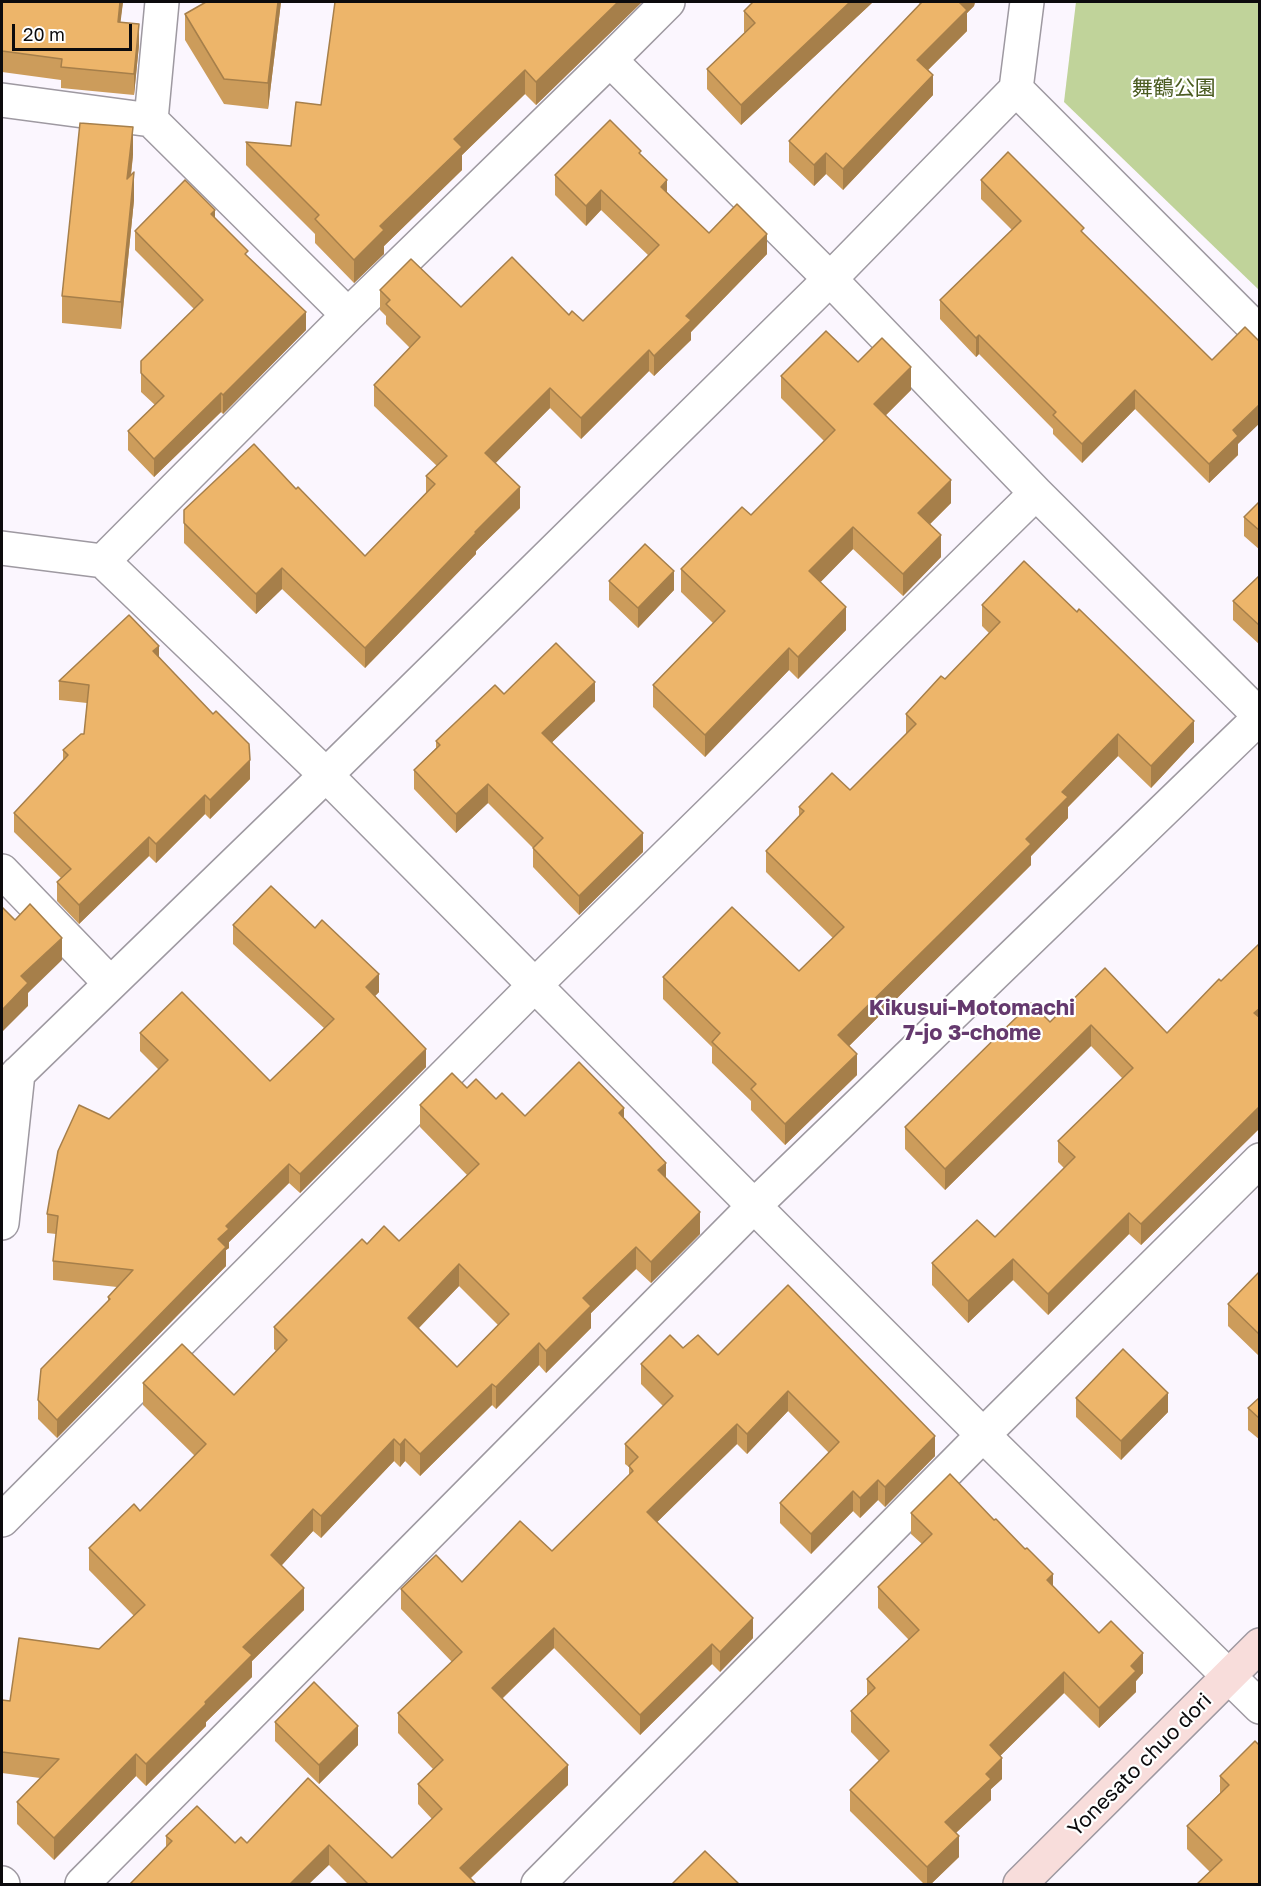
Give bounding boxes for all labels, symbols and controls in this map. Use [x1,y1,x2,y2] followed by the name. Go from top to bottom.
[15,12,135,50] scale bar
[23,23,65,45] text: 20 m
[1132,75,1216,101] park label: 舞鶴公園
[869,995,1075,1046] district label: Kikusui-Motomachi 7-jo 3-chome
[1063,1688,1217,1842] street label: Yonesato chuo dori

